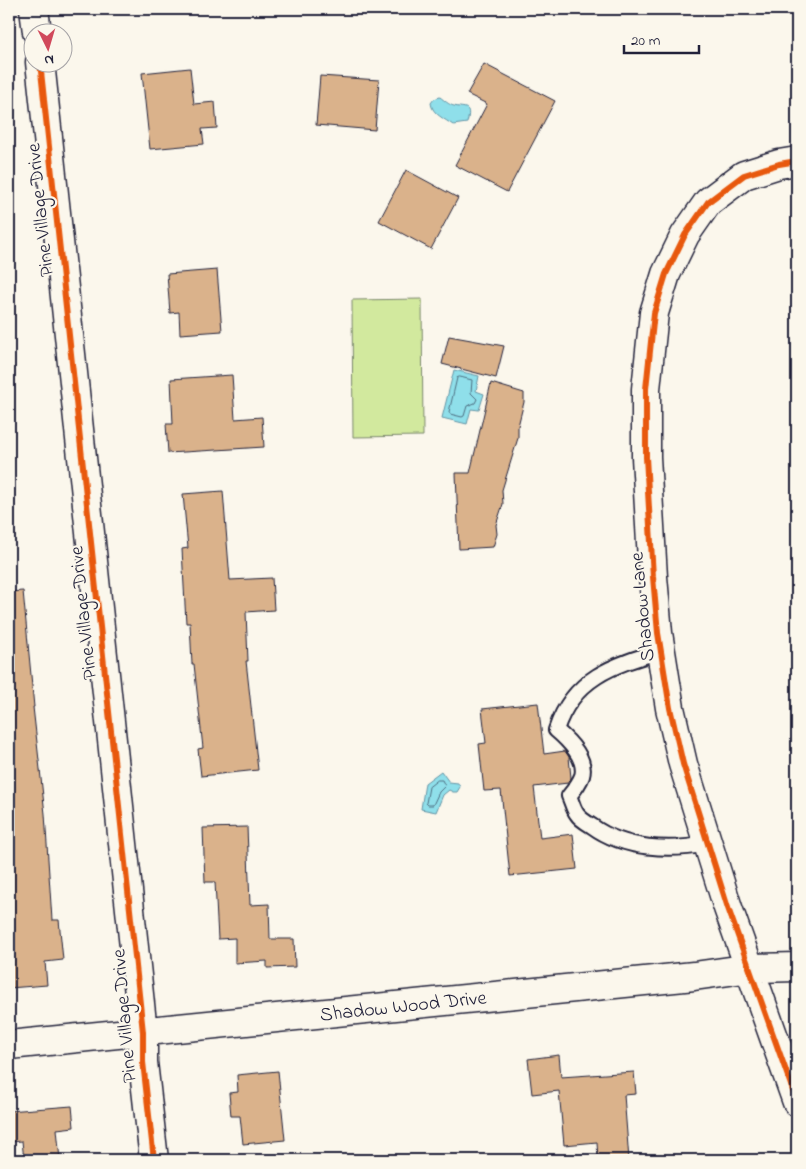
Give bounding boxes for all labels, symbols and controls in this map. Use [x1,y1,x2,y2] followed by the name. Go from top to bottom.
[22,22,72,72] north arrow
[624,22,698,54] scale bar
[631,30,661,52] text: 20 m
[43,49,55,70] text: N
[20,141,64,278] street label: Pine Village Drive
[63,544,107,681] street label: Pine Village Drive
[623,551,664,663] street label: Shadow Lane
[105,948,147,1084] street label: Pine Village Drive
[319,984,488,1031] street label: Shadow Wood Drive

